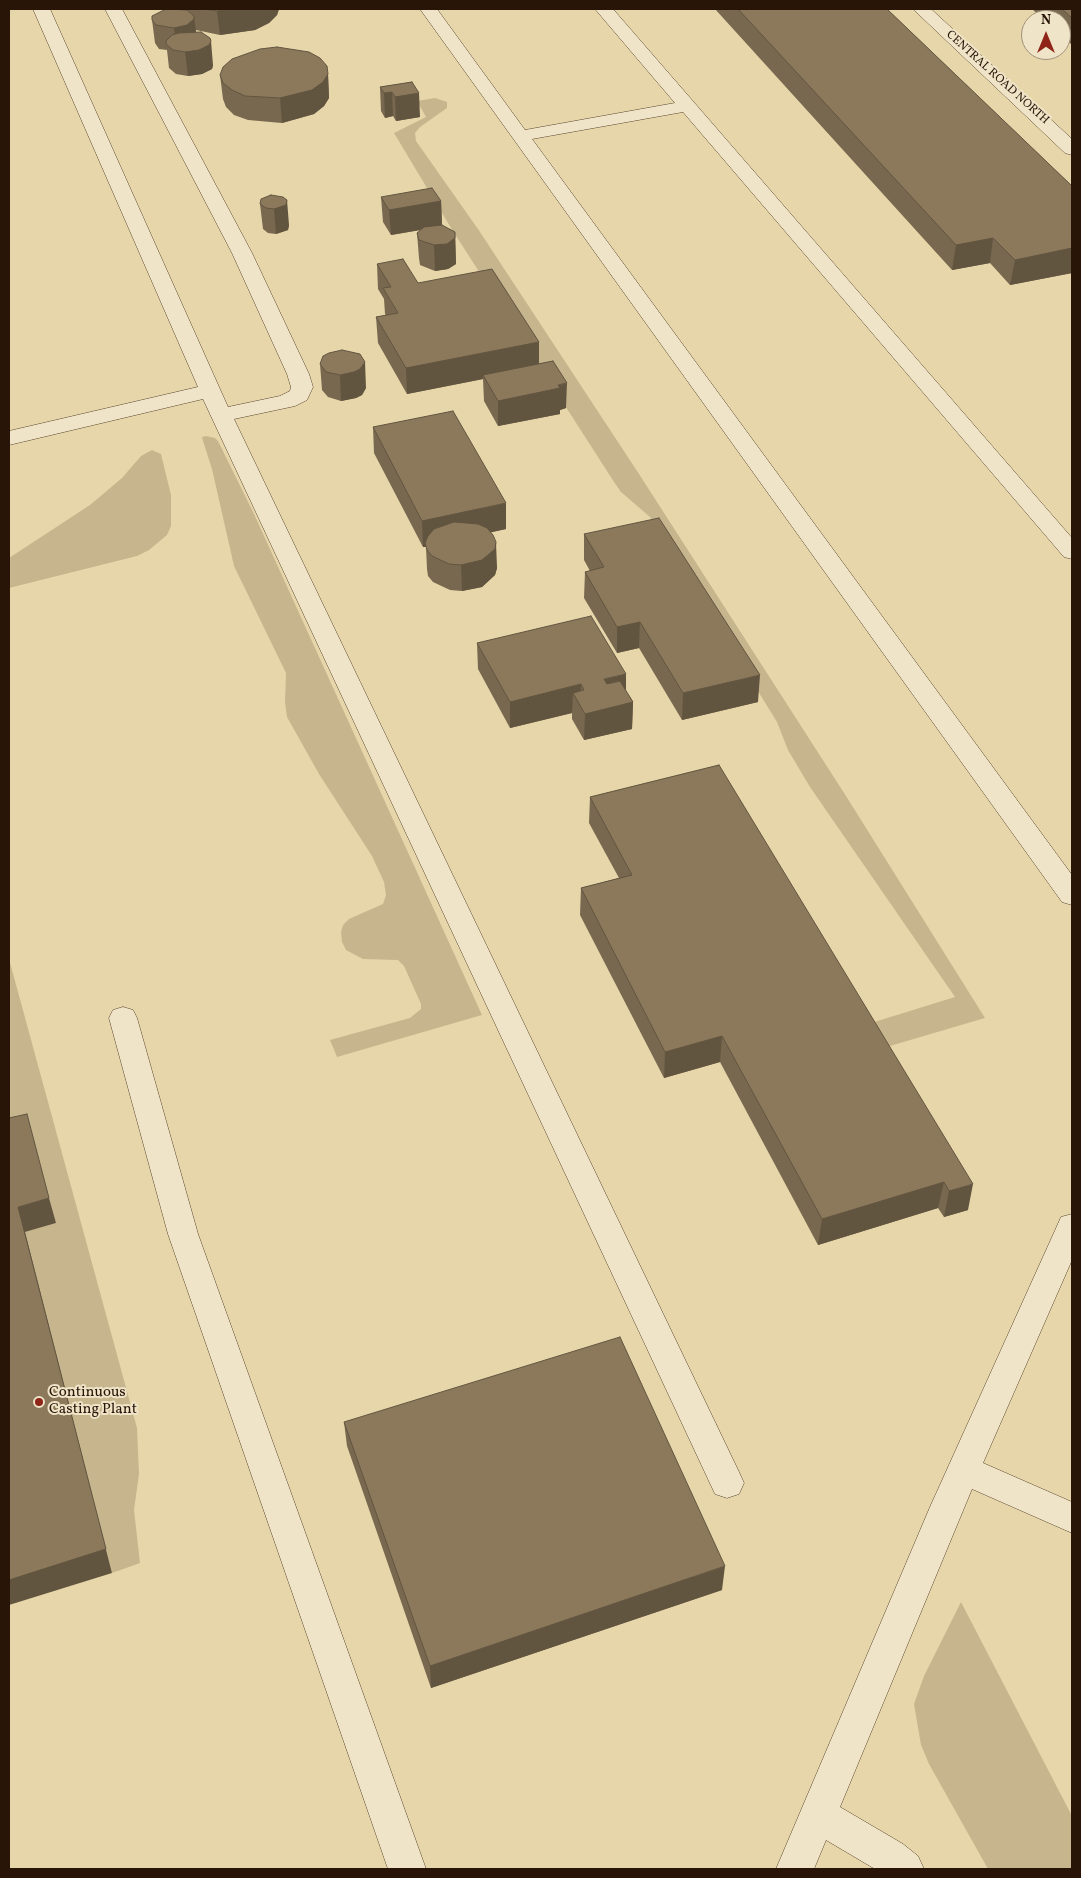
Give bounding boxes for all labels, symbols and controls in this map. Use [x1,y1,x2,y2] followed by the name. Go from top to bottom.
[1021,10,1071,60] north arrow
[1041,11,1051,30] text: N
[943,28,1051,128] street label: CENTRAL ROAD NORTH
[49,1384,137,1419] place label: Continuous Casting Plant
[33,1396,45,1408] marker: Continuous Casting Plant

